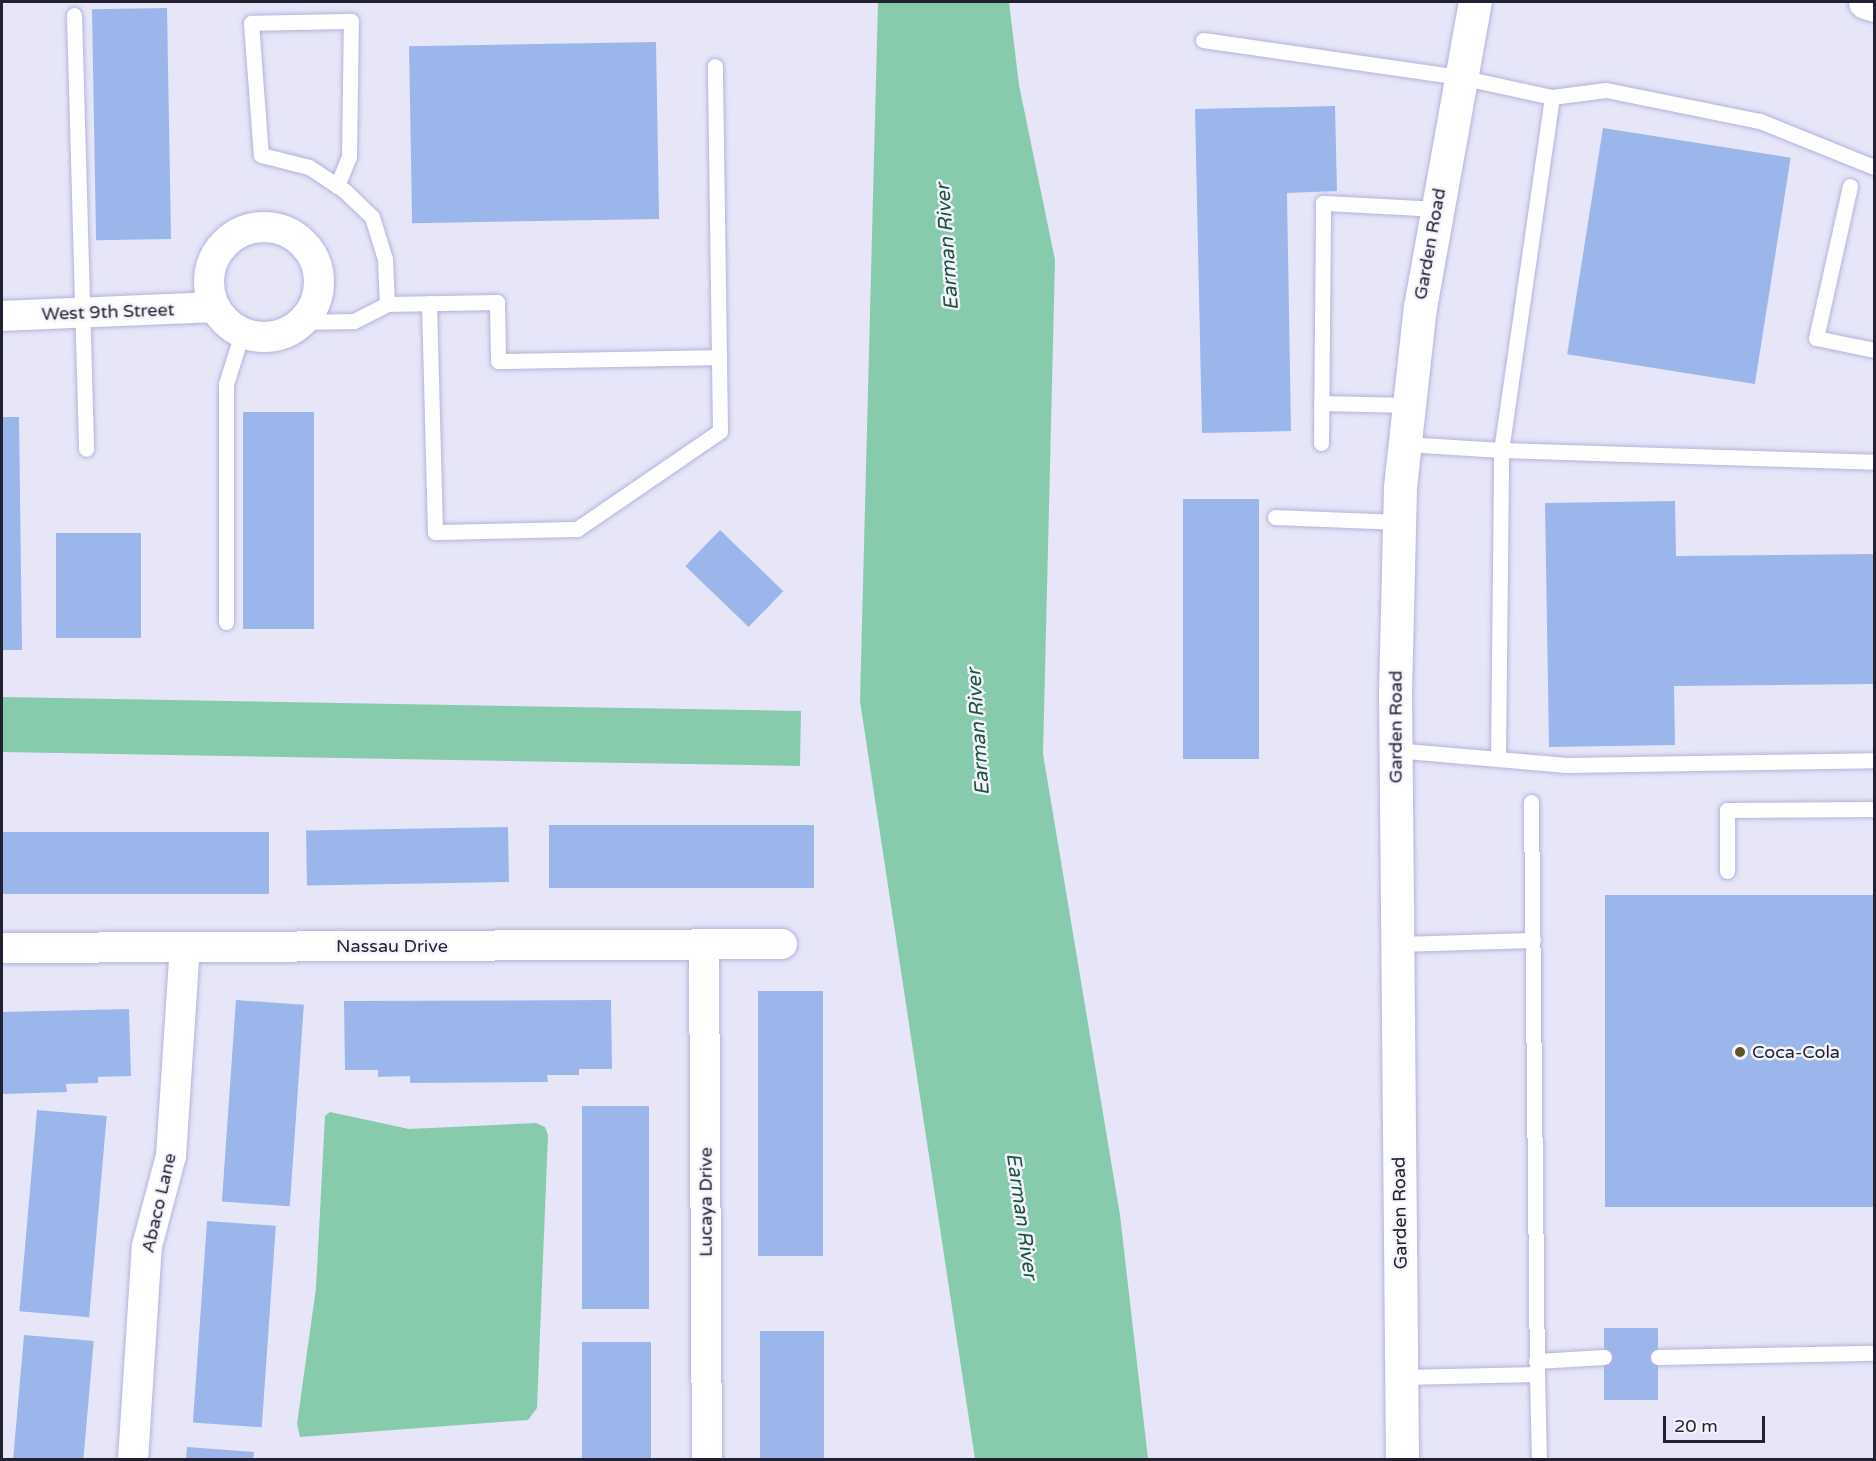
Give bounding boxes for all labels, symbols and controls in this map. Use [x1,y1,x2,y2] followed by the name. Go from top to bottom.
[932,183,964,311] water label: Earman River
[1410,187,1450,301] street label: Garden Road
[41,299,175,325] street label: West 9th Street
[963,668,995,796] water label: Earman River
[1385,671,1407,783] street label: Garden Road
[336,935,448,957] street label: Nassau Drive
[1752,1041,1840,1063] place label: Coca-Cola
[1733,1045,1747,1059] marker: Coca-Cola
[695,1147,717,1257] street label: Lucaya Drive
[137,1151,181,1255] street label: Abaco Lane
[1000,1151,1042,1281] water label: Earman River
[1388,1156,1412,1270] street label: Garden Road
[1666,1404,1768,1442] scale bar
[1674,1415,1718,1437] text: 20 m

